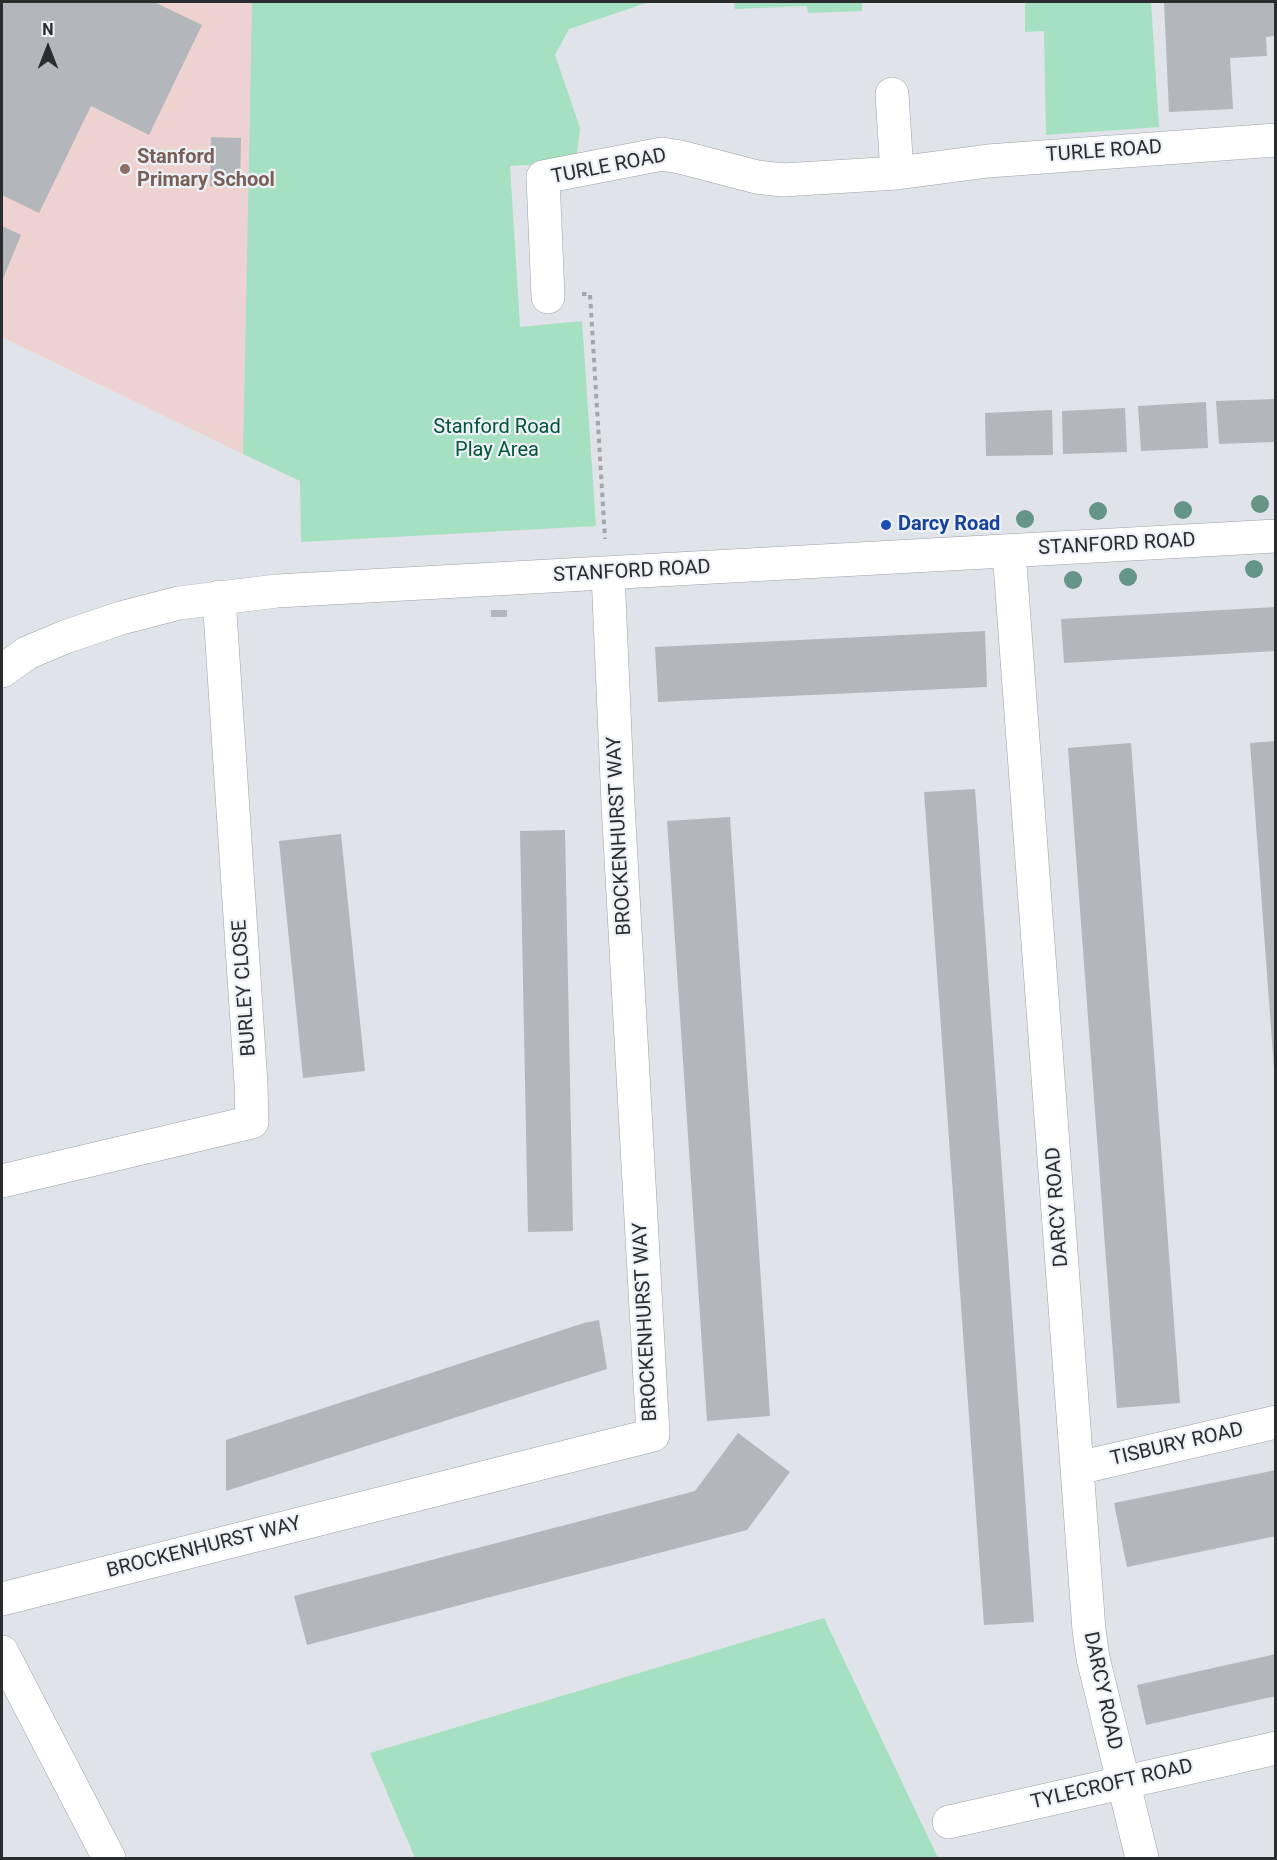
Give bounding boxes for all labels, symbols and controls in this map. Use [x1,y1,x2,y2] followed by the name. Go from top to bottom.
[18,18,78,78] north arrow
[42,20,54,39] text: N
[1045,136,1163,168] street label: TURLE ROAD
[550,144,668,190] street label: TURLE ROAD
[137,146,275,193] place label: Stanford Primary School
[118,162,132,176] marker: Stanford Primary School
[433,416,561,463] park label: Stanford Road Play Area
[898,513,1000,537] place label: Darcy Road
[879,518,893,532] marker: Darcy Road
[1038,529,1196,561] street label: STANFORD ROAD
[553,556,711,588] street label: STANFORD ROAD
[603,736,637,936] street label: BROCKENHURST WAY
[228,919,262,1057] street label: BURLEY CLOSE
[1042,1146,1074,1268] street label: DARCY ROAD
[629,1222,663,1422] street label: BROCKENHURST WAY
[1108,1418,1246,1472] street label: TISBURY ROAD
[104,1512,304,1584] street label: BROCKENHURST WAY
[1078,1630,1126,1752] street label: DARCY ROAD
[1029,1755,1195,1815] street label: TYLECROFT ROAD

